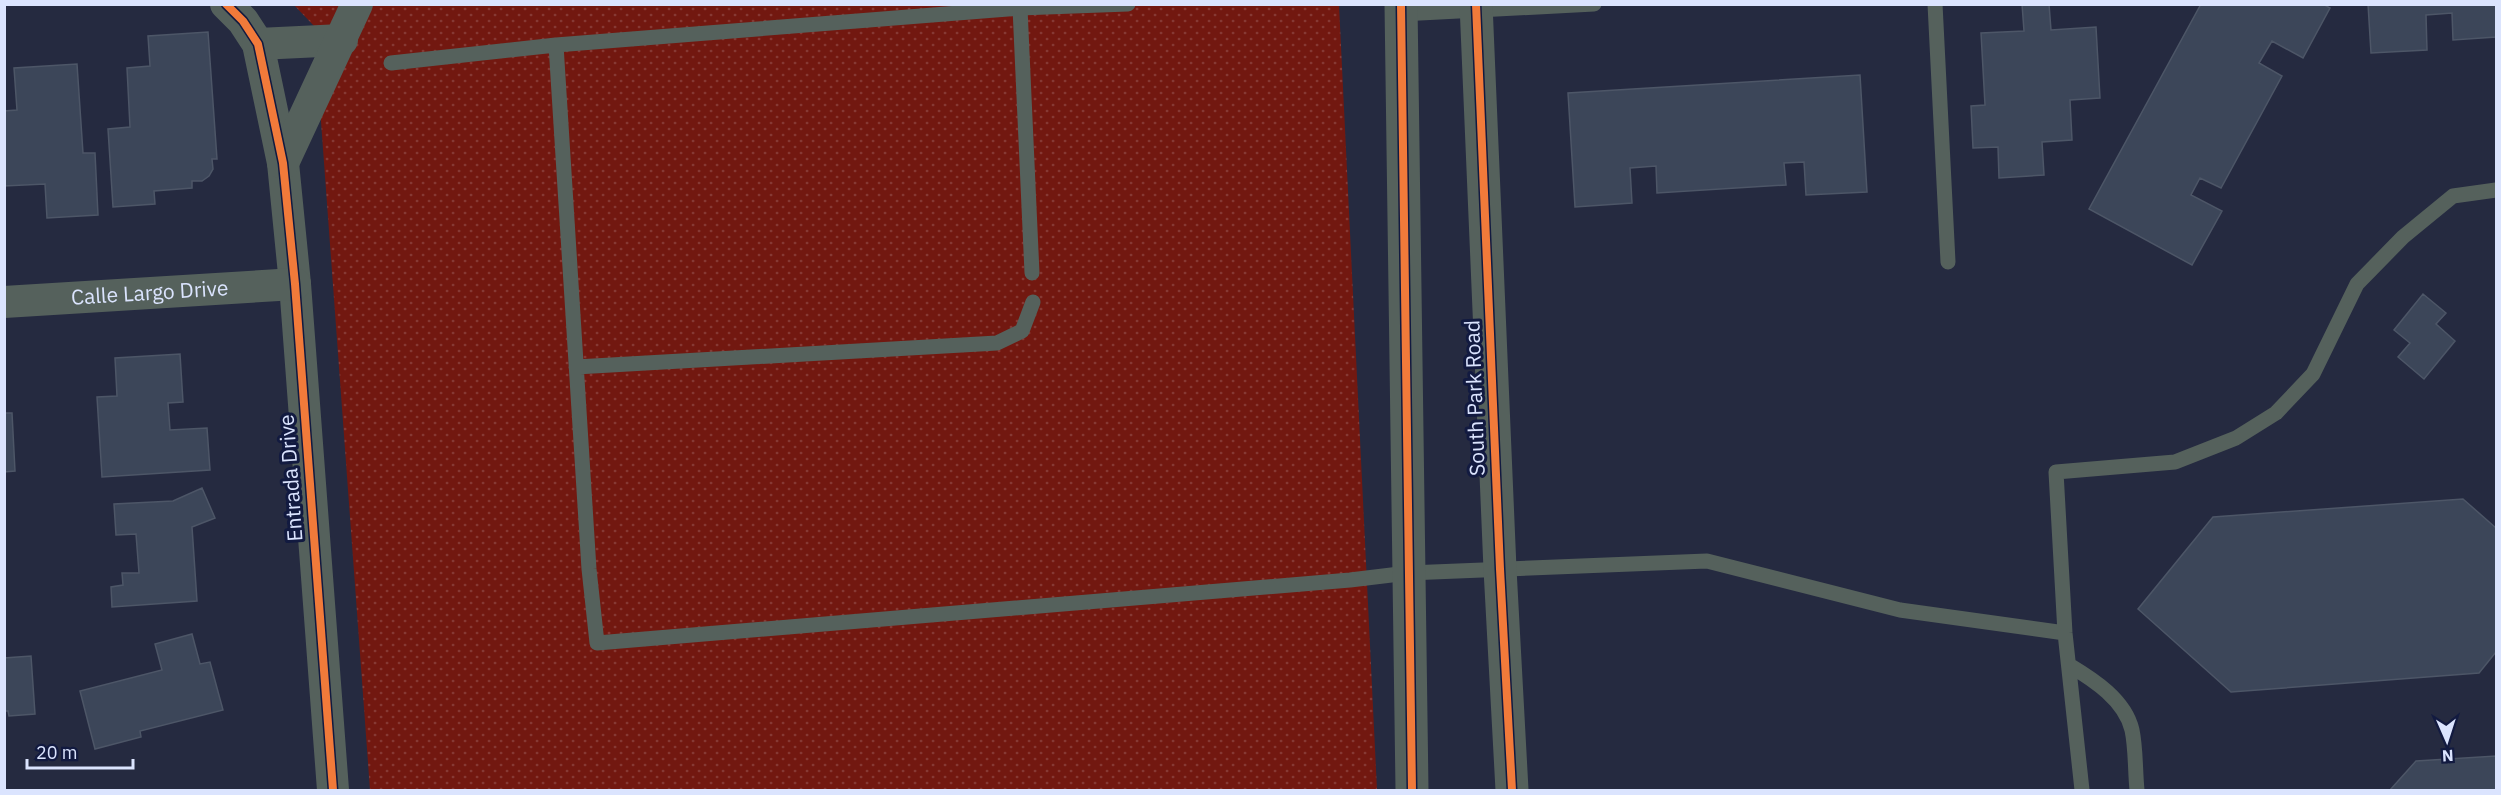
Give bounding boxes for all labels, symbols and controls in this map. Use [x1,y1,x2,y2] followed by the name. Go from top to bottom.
[70,273,229,311] street label: Calle Largo Drive
[1457,320,1491,476] street label: South Park Road
[272,414,308,543] street label: Entrada Drive
[2417,711,2477,771] north arrow
[27,732,134,770] scale bar
[36,741,78,764] text: 20 m
[2441,746,2454,766] text: N

